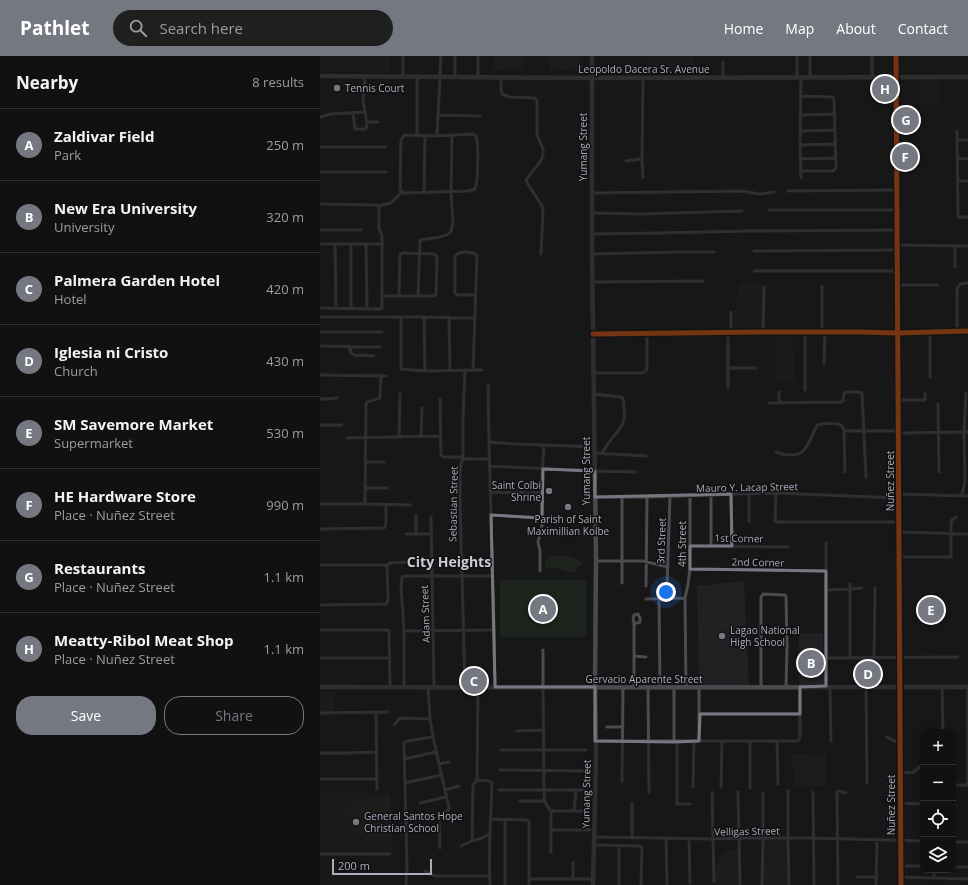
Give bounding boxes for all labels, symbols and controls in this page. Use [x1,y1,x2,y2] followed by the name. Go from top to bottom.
[113,10,393,46] search box
[20,15,89,41] text: Pathlet
[127,17,149,39] icon: search
[159,18,243,38] text: Search here
[724,19,763,38] text: Home
[785,19,814,38] text: Map
[836,19,876,38] text: About
[898,19,948,38] text: Contact
[578,62,710,76] street label: Leopoldo Dacera Sr. Avenue
[16,71,78,94] text: Nearby
[252,73,304,91] text: 8 results
[872,74,898,104] pin: H
[345,81,405,95] place label: Tennis Court
[332,83,342,93] marker: Tennis Court
[893,105,919,135] pin: G
[576,112,590,181] street label: Yumang Street
[54,126,154,146] text: Zaldivar Field
[25,136,33,154] text: A
[266,136,304,154] text: 250 m
[892,142,918,172] pin: F
[54,146,81,164] text: Park
[54,198,197,218] text: New Era University
[25,208,33,226] text: B
[266,208,304,226] text: 320 m
[54,218,114,236] text: University
[54,270,220,290] text: Palmera Garden Hotel
[25,280,33,298] text: C
[266,280,304,298] text: 420 m
[54,290,87,308] text: Hotel
[54,342,168,362] text: Iglesia ni Cristo
[24,352,34,370] text: D
[266,352,304,370] text: 430 m
[54,362,98,380] text: Church
[54,414,213,434] text: SM Savemore Market
[25,424,33,442] text: E
[266,424,304,442] text: 530 m
[54,434,133,452] text: Supermarket
[579,436,593,505] street label: Yumang Street
[883,450,897,511] street label: Nuñez Street
[445,466,461,542] street label: Sebastian Street
[492,478,541,504] place label: Saint Colbi Shrine
[696,479,799,495] street label: Mauro Y. Lacap Street
[54,486,196,506] text: HE Hardware Store
[544,486,554,496] marker: Saint Colbi Shrine
[25,496,33,514] text: F
[266,496,304,514] text: 990 m
[563,502,573,512] marker: Parish of Saint Maximillian Kolbe
[54,506,175,524] text: Place · Nuñez Street
[527,512,610,538] place label: Parish of Saint Maximillian Kolbe
[653,517,669,564] street label: 3rd Street
[675,521,689,567] street label: 4th Street
[714,531,764,545] street label: 1st Corner
[407,552,491,571] district label: City Heights
[731,555,785,569] street label: 2nd Corner
[54,558,145,578] text: Restaurants
[24,568,34,586] text: G
[263,568,304,586] text: 1.1 km
[54,578,175,596] text: Place · Nuñez Street
[656,582,676,602] your location
[417,584,433,643] street label: Adam Street
[530,594,556,624] pin: A
[918,595,944,625] pin: E
[730,623,800,649] place label: Lagao National High School
[54,630,234,650] text: Meatty-Ribol Meat Shop
[717,631,727,641] marker: Lagao National High School
[24,640,34,658] text: H
[263,640,304,658] text: 1.1 km
[798,648,824,678] pin: B
[54,650,175,668] text: Place · Nuñez Street
[855,659,881,689] pin: D
[461,666,487,696] pin: C
[586,672,703,686] street label: Gervacio Aparente Street
[16,696,156,735] button: Save
[164,696,304,735] button: Share
[920,729,956,873] map controls
[920,729,956,765] button: +
[578,759,594,828] street label: Yumang Street
[920,765,956,801] button: −
[884,774,898,835] street label: Nuñez Street
[920,801,956,837] button: locate
[364,809,463,835] place label: General Santos Hope Christian School
[351,817,361,827] marker: General Santos Hope Christian School
[714,823,780,839] street label: Velligas Street
[920,837,956,873] button: layers
[332,857,432,876] scale bar
[338,858,370,873] text: 200 m

